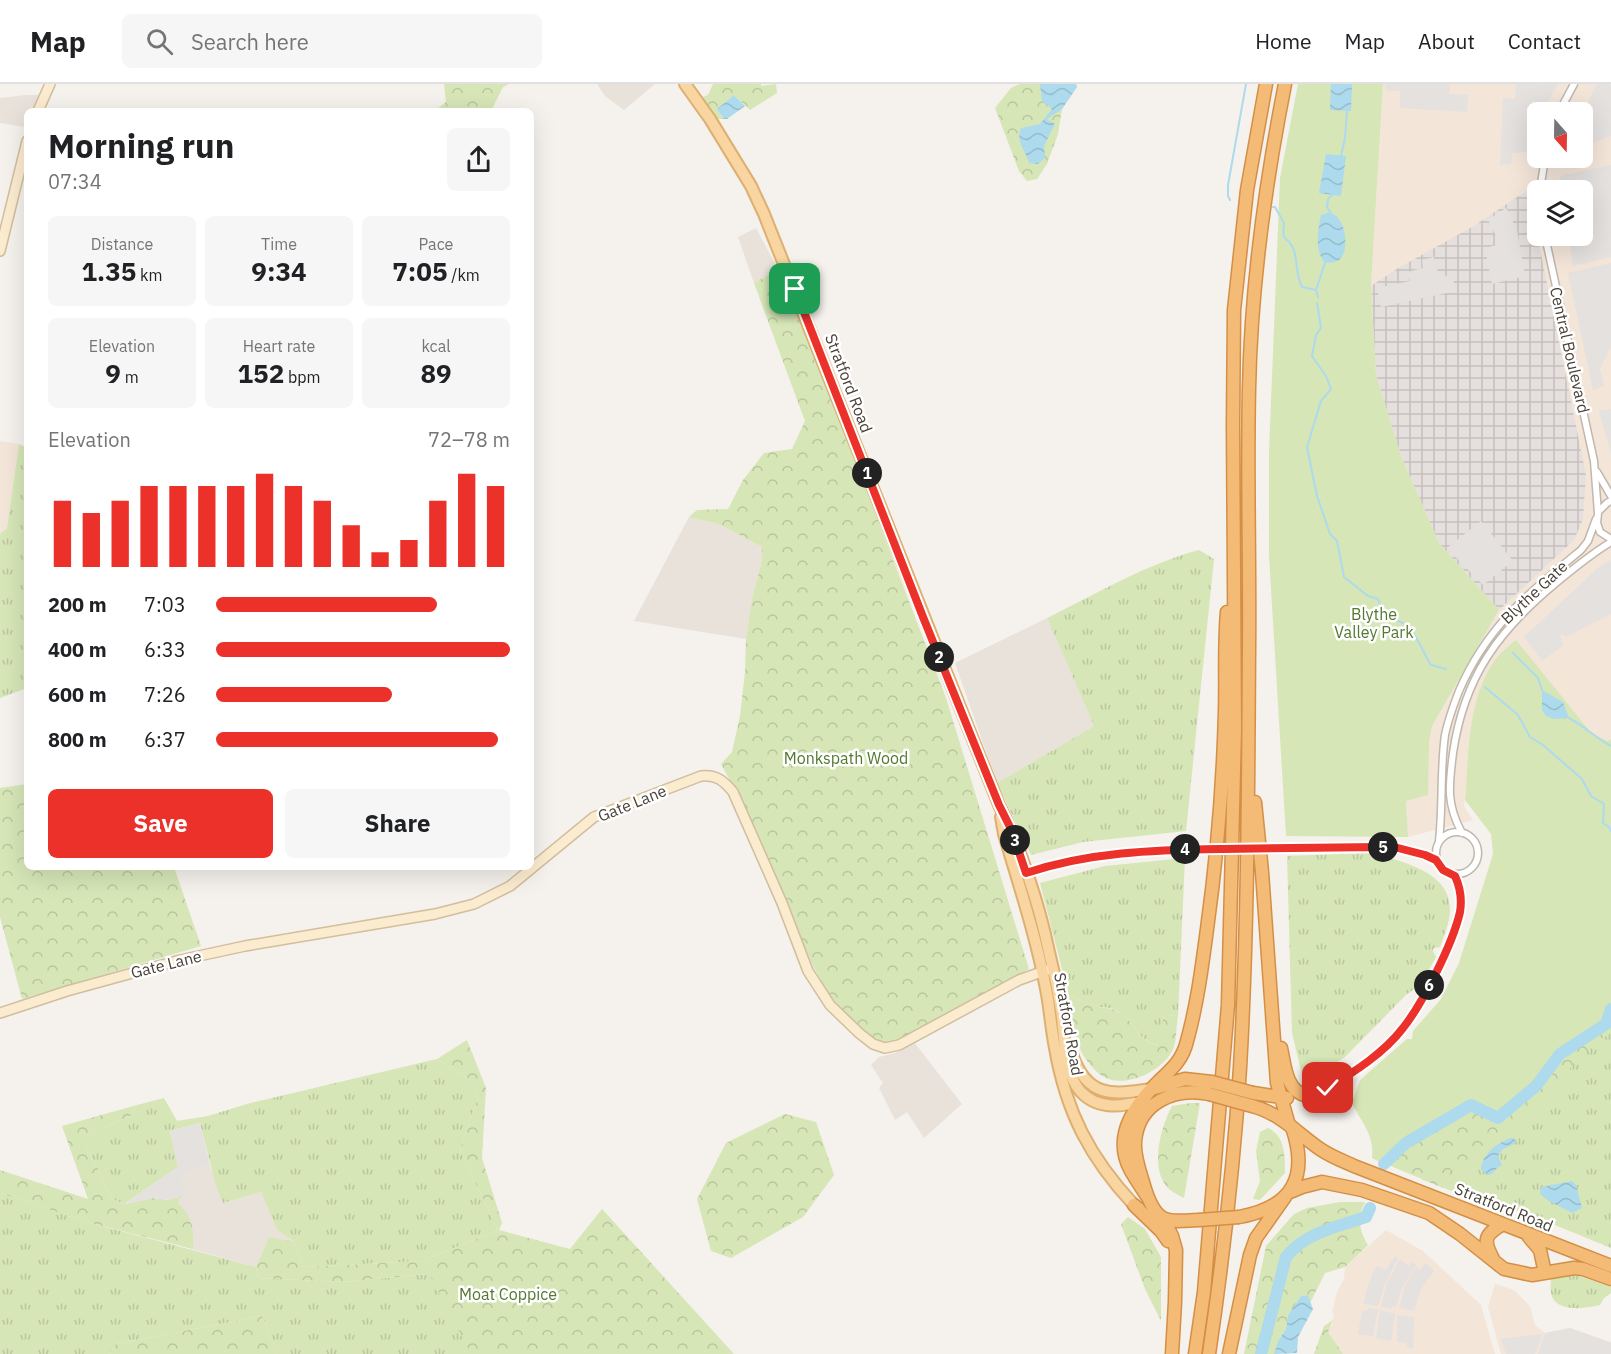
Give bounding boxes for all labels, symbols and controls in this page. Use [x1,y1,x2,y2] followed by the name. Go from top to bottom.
[122,14,542,68] search box
[30,23,86,60] text: Map
[143,25,176,58] icon: search
[191,27,309,56] text: Search here
[1255,27,1312,55] text: Home
[1345,27,1385,55] text: Map
[1418,27,1475,55] text: About
[1508,27,1581,55] text: Contact
[1527,102,1593,168] north arrow
[1527,102,1593,246] map controls
[48,124,234,167] text: Morning run
[447,128,510,191] button: share
[48,168,102,195] text: 07:34
[1527,180,1593,246] button: layers
[91,234,153,254] text: Distance
[261,234,297,254] text: Time
[419,234,453,254] text: Pace
[81,254,136,288] text: 1.35
[251,254,307,288] text: 9:34
[392,254,448,288] text: 7:05
[769,263,820,314] pin
[136,265,163,285] text: km
[448,265,480,285] text: /km
[778,272,811,305] icon: arrive
[1546,285,1594,415] street label: Central Boulevard
[821,331,877,435] street label: Stratford Road
[89,336,155,356] text: Elevation
[243,336,315,356] text: Heart rate
[421,336,451,356] text: kcal
[105,356,121,390] text: 9
[237,356,284,390] text: 152
[420,356,452,390] text: 89
[121,367,139,387] text: m
[284,367,321,387] text: bpm
[48,426,131,453] text: Elevation
[428,426,510,453] text: 72–78 m
[852,458,882,488] pin: 1
[862,463,872,483] text: 1
[1497,556,1572,628] street label: Blythe Gate
[48,591,107,618] text: 200 m
[144,591,186,618] text: 7:03
[1334,604,1414,642] park label: Blythe Valley Park
[48,636,107,663] text: 400 m
[144,636,186,663] text: 6:33
[924,642,954,672] pin: 2
[934,647,944,667] text: 2
[48,681,107,708] text: 600 m
[144,681,186,708] text: 7:26
[48,726,107,753] text: 800 m
[144,726,186,753] text: 6:37
[784,748,908,768] park label: Monkspath Wood
[595,780,669,826] street label: Gate Lane
[48,789,273,858] button: Save
[285,789,510,858] button: Share
[1000,825,1030,855] pin: 3
[1010,830,1020,850] text: 3
[1368,832,1398,862] pin: 5
[1170,834,1200,864] pin: 4
[1378,837,1388,857] text: 5
[1180,839,1190,859] text: 4
[129,946,204,982] street label: Gate Lane
[1414,970,1444,1000] pin: 6
[1050,971,1088,1077] street label: Stratford Road
[1424,975,1434,995] text: 6
[1302,1062,1353,1113] pin
[1311,1071,1344,1104] icon: check
[1452,1178,1556,1236] street label: Stratford Road
[459,1284,557,1304] park label: Moat Coppice

